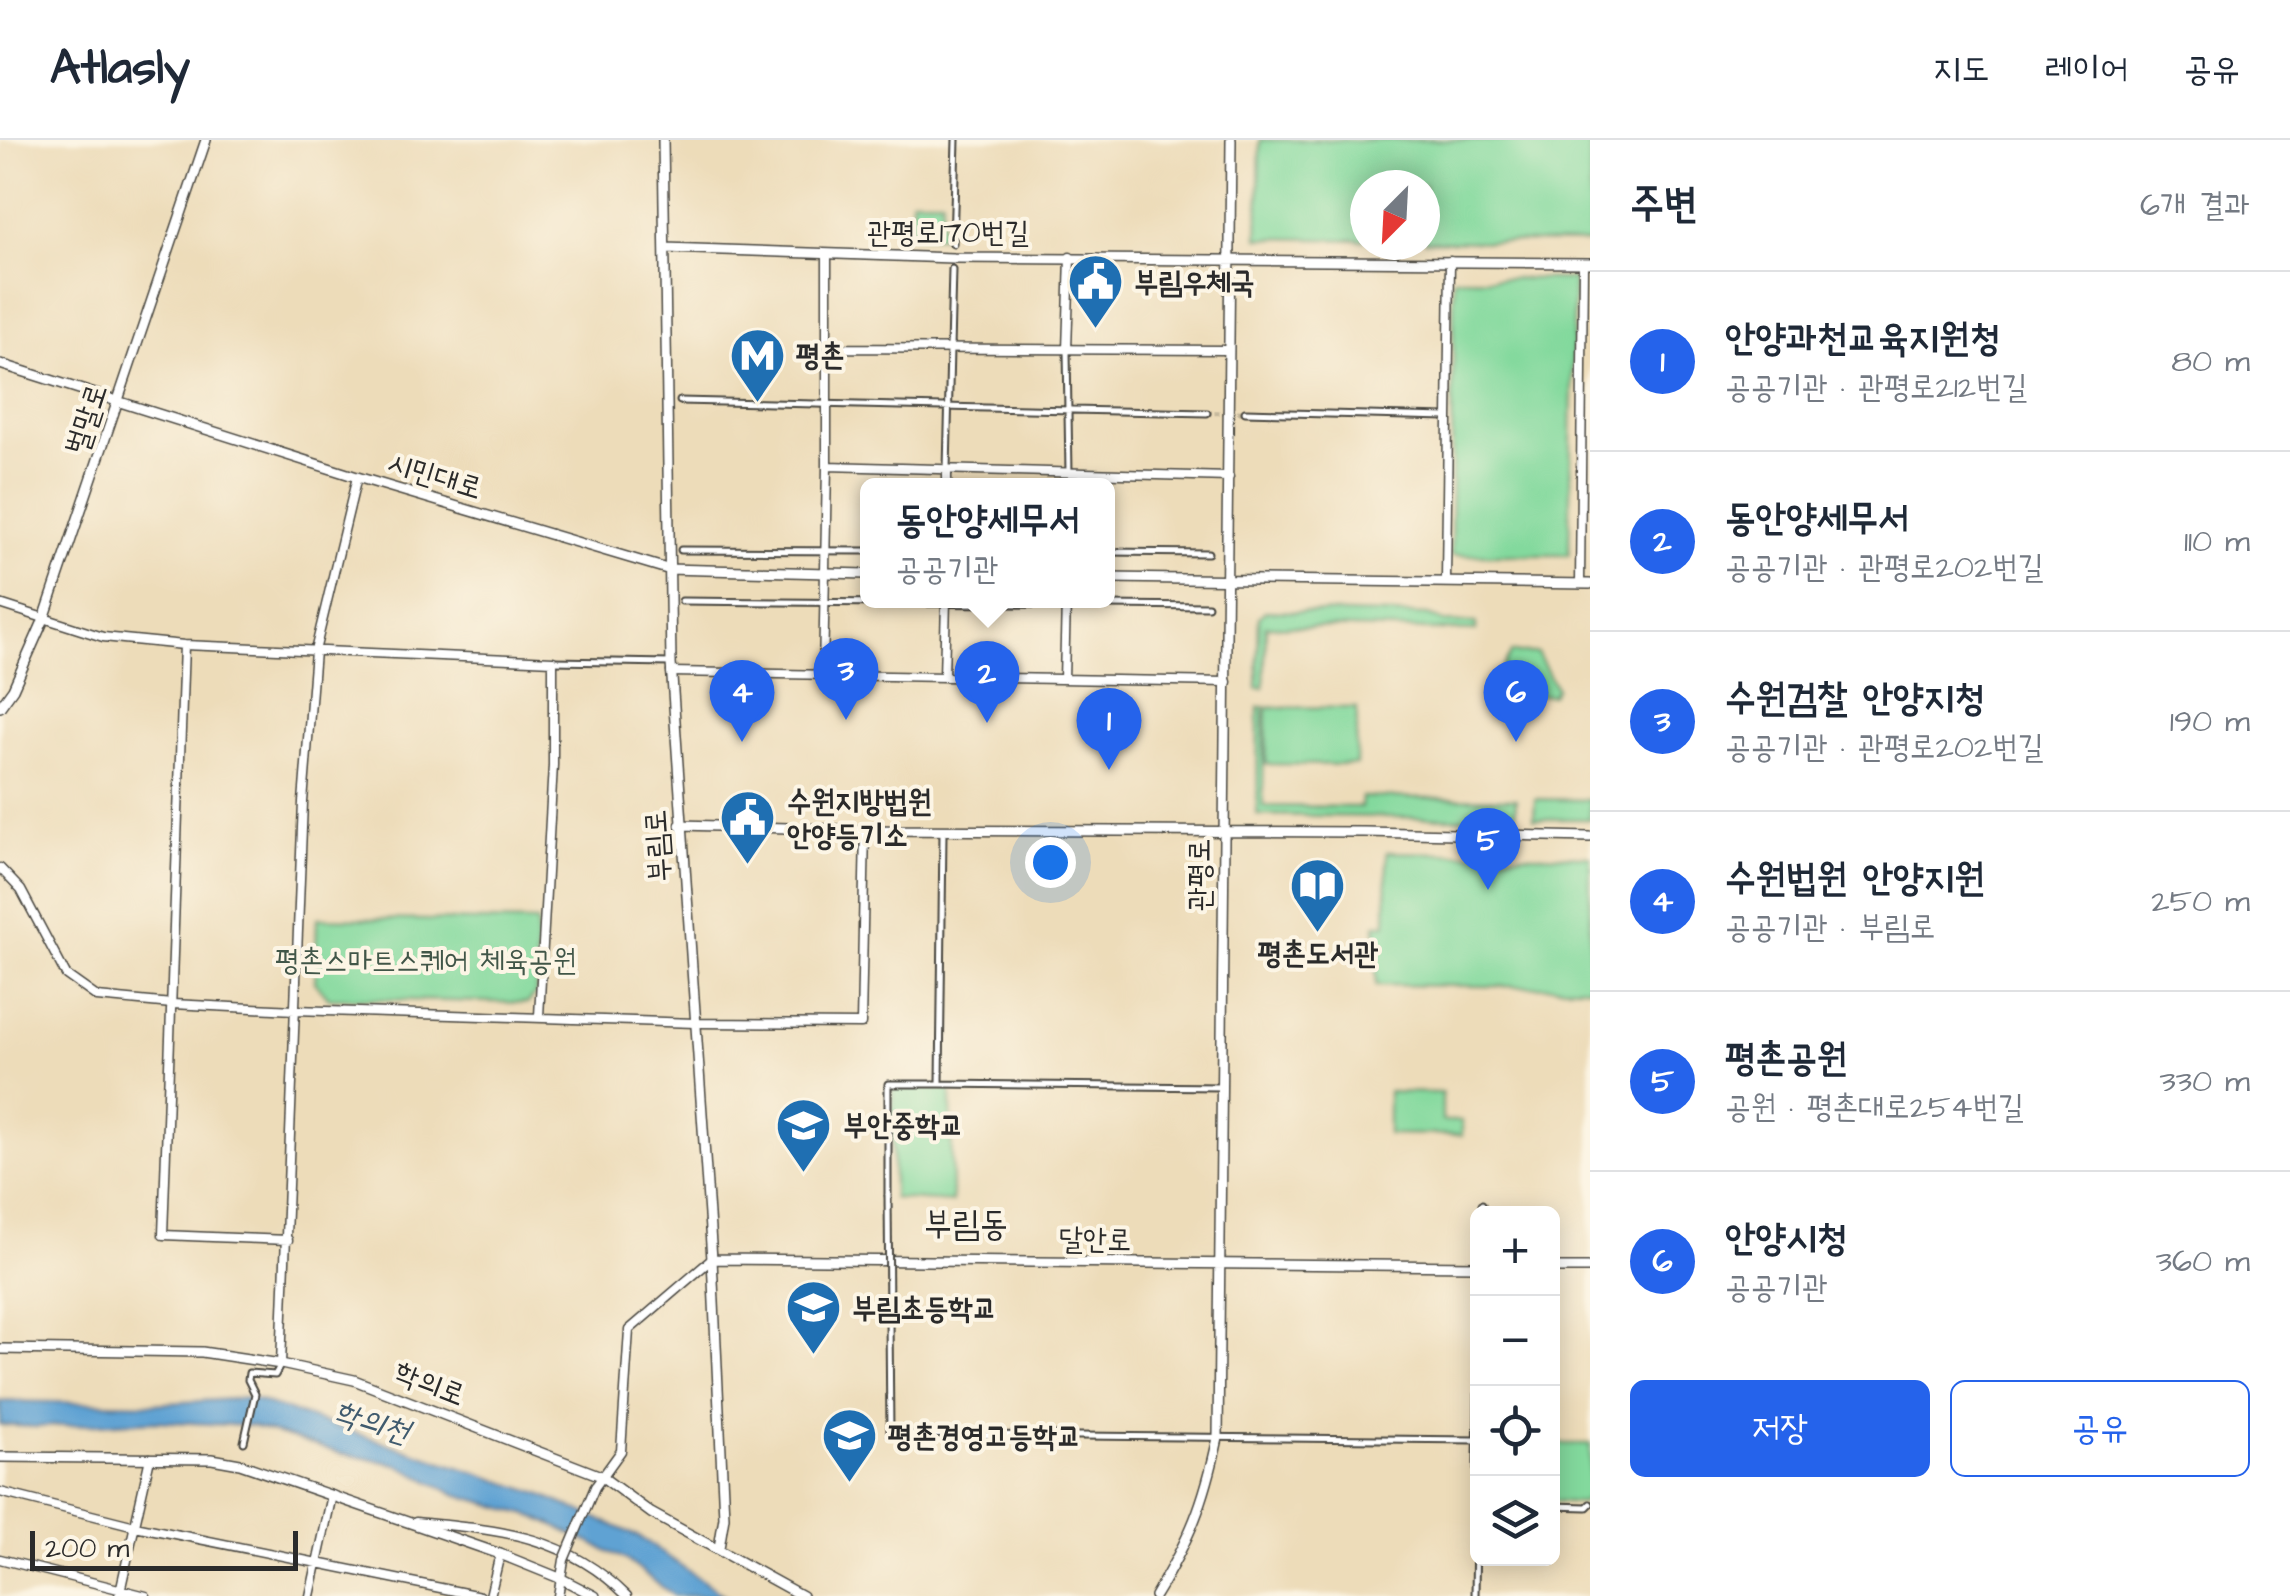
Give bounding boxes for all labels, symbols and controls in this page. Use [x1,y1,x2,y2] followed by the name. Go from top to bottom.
[50,36,190,102] text: Atlasly
[1933,45,1989,94] text: 지도
[2044,45,2129,94] text: 레이어
[2184,45,2240,94] text: 공유
[1350,170,1440,260] north arrow
[1630,176,1698,234] text: 주변
[2140,183,2250,228] text: 6개 결과
[867,212,1029,254] street label: 관평로170번길
[1065,252,1125,331] public building icon: 부림우체국
[1134,262,1255,304] place label: 부림우체국
[1725,313,2000,365] text: 안양과천교육지원청
[727,325,787,404] metro station icon: 평촌
[796,335,844,377] place label: 평촌
[1660,339,1665,384] text: 1
[2171,339,2250,384] text: 80 m
[1725,365,2028,410] text: 공공기관 · 관평로212번길
[56,378,118,460] street label: 벌말로
[382,442,487,510] street label: 시민대로
[860,478,1115,608] popup
[1725,493,1908,545] text: 동안양세무서
[896,495,1079,547] text: 동안양세무서
[1653,519,1672,564] text: 2
[2184,519,2250,564] text: 110 m
[1725,545,2044,590] text: 공공기관 · 관평로202번길
[896,547,999,592] text: 공공기관
[814,638,878,720] pin: 3
[954,640,1020,723] pin: 2
[710,660,774,742] pin: 4
[1484,660,1548,742] pin: 6
[1725,673,1985,725] text: 수원검찰 안양지청
[1076,688,1142,770] pin: 1
[1654,699,1671,744] text: 3
[2170,699,2250,744] text: 190 m
[1725,725,2044,770] text: 공공기관 · 관평로202번길
[787,781,932,857] place label: 수원지방법원 안양등기소
[718,788,778,867] public building icon: 수원지방법원 안양등기소
[635,808,681,884] street label: 부림로
[1456,808,1520,890] pin: 5
[1025,837,1076,888] your location
[1179,839,1221,911] street label: 관평로
[1725,853,1985,905] text: 수원법원 안양지원
[1288,855,1348,934] library icon: 평촌도서관
[1652,879,1673,924] text: 4
[2151,879,2250,924] text: 250 m
[1725,905,1935,950] text: 공공기관 · 부림로
[1258,933,1378,975] place label: 평촌도서관
[275,940,577,982] park label: 평촌스마트스퀘어 체육공원
[1725,1033,1847,1085] text: 평촌공원
[1651,1059,1674,1104] text: 5
[2160,1059,2250,1104] text: 330 m
[1725,1085,2024,1130] text: 공원 · 평촌대로254번길
[774,1095,834,1174] school or university icon: 부안중학교
[843,1105,964,1147] place label: 부안중학교
[924,1200,1008,1249] district label: 부림동
[1470,1206,1560,1566] map controls
[1470,1206,1560,1296] button: +
[1725,1213,1847,1265] text: 안양시청
[1058,1218,1132,1262] street label: 달안로
[1652,1239,1673,1284] text: 6
[2156,1239,2250,1284] text: 360 m
[1725,1265,1828,1310] text: 공공기관
[783,1278,843,1357] school or university icon: 부림초등학교
[852,1288,997,1330] place label: 부림초등학교
[1470,1296,1560,1386] button: −
[388,1351,471,1417] street label: 학의로
[1630,1380,1930,1477] button: 저장
[1950,1380,2250,1477] button: 공유
[1470,1386,1560,1476] button: locate
[328,1390,418,1456] water label: 학의천
[819,1406,879,1485] school or university icon: 평촌경영고등학교
[888,1416,1081,1458] place label: 평촌경영고등학교
[1470,1476,1560,1566] button: layers
[30,1526,298,1570] scale bar
[45,1529,129,1568] text: 200 m

